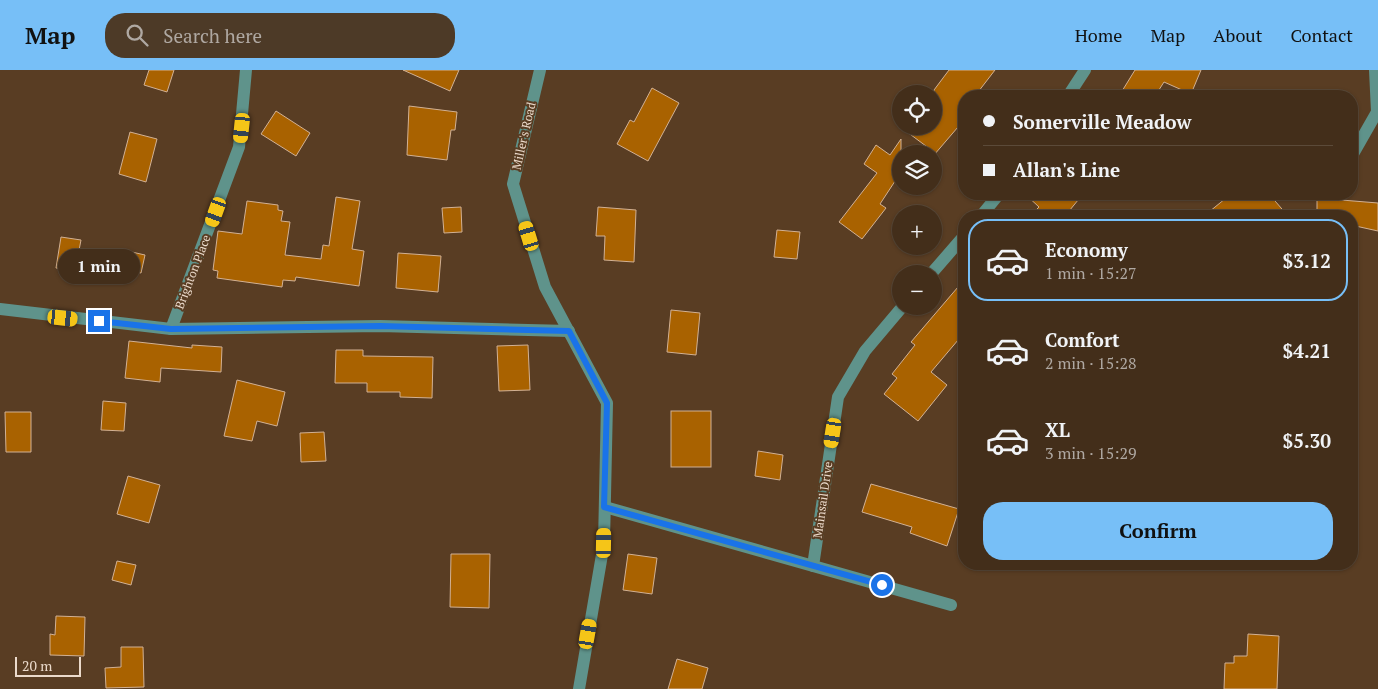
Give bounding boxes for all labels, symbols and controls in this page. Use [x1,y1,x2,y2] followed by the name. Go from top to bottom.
[105,13,455,58] search box
[25,19,75,51] text: Map
[123,21,151,49] icon: search
[163,23,262,48] text: Search here
[1075,23,1122,47] text: Home
[1150,23,1185,47] text: Map
[1213,23,1262,47] text: About
[1290,23,1353,47] text: Contact
[892,85,942,315] map controls
[892,85,942,135] button: locate
[508,100,539,171] street label: Miller's Road
[1013,109,1191,134] text: Somerville Meadow
[232,112,251,144] car
[892,145,942,195] button: layers
[1013,157,1120,182] text: Allan's Line
[203,195,228,229] car
[892,205,942,255] button: +
[517,219,540,253] car
[171,233,214,311] street label: Brighton Place
[1045,237,1128,262] text: Economy
[985,238,1030,283] icon: car
[58,248,140,284] callout: 1 min
[1282,248,1331,273] text: $3.12
[77,255,121,277] text: 1 min
[1045,262,1137,284] text: 1 min · 15:27
[892,265,942,315] button: −
[47,309,78,327] car
[88,310,110,332] route end
[1045,327,1120,352] text: Comfort
[985,328,1030,373] icon: car
[1282,338,1331,363] text: $4.21
[1045,352,1137,374] text: 2 min · 15:28
[823,417,842,449] car
[1045,417,1070,442] text: XL
[985,418,1030,463] icon: car
[1282,428,1331,453] text: $5.30
[1045,442,1137,464] text: 3 min · 15:29
[810,461,835,539] street label: Mainsail Drive
[983,502,1333,560] button: Confirm
[596,528,611,558] car
[871,574,893,596] route start
[578,618,597,650] car
[15,654,81,677] scale bar
[22,656,52,675] text: 20 m

